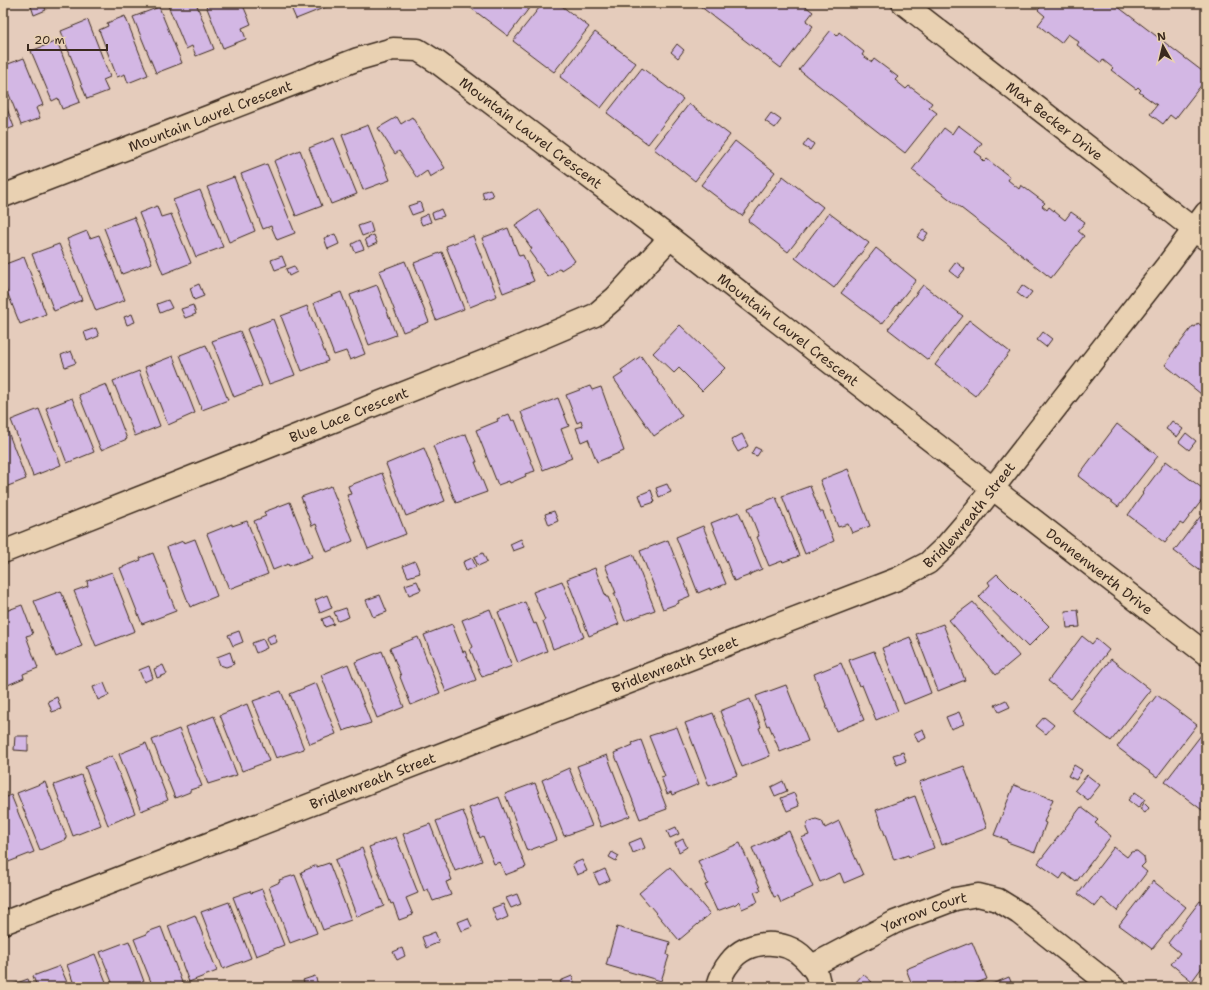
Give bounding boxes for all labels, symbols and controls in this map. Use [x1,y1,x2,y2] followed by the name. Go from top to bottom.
[28,26,107,52] scale bar
[1143,26,1183,66] north arrow
[1156,29,1167,45] text: N
[34,32,65,48] text: 20 m
[456,73,606,193] street label: Mountain Laurel Crescent
[126,76,295,156] street label: Mountain Laurel Crescent
[1002,78,1107,164] street label: Max Becker Drive
[714,269,862,390] street label: Mountain Laurel Crescent
[287,383,411,447] street label: Blue Lace Crescent
[919,458,1019,572] street label: Bridlewreath Street
[1042,524,1157,618] street label: Donnenwerth Drive
[609,632,741,697] street label: Bridlewreath Street
[307,748,438,813] street label: Bridlewreath Street
[879,888,968,936] street label: Yarrow Court

